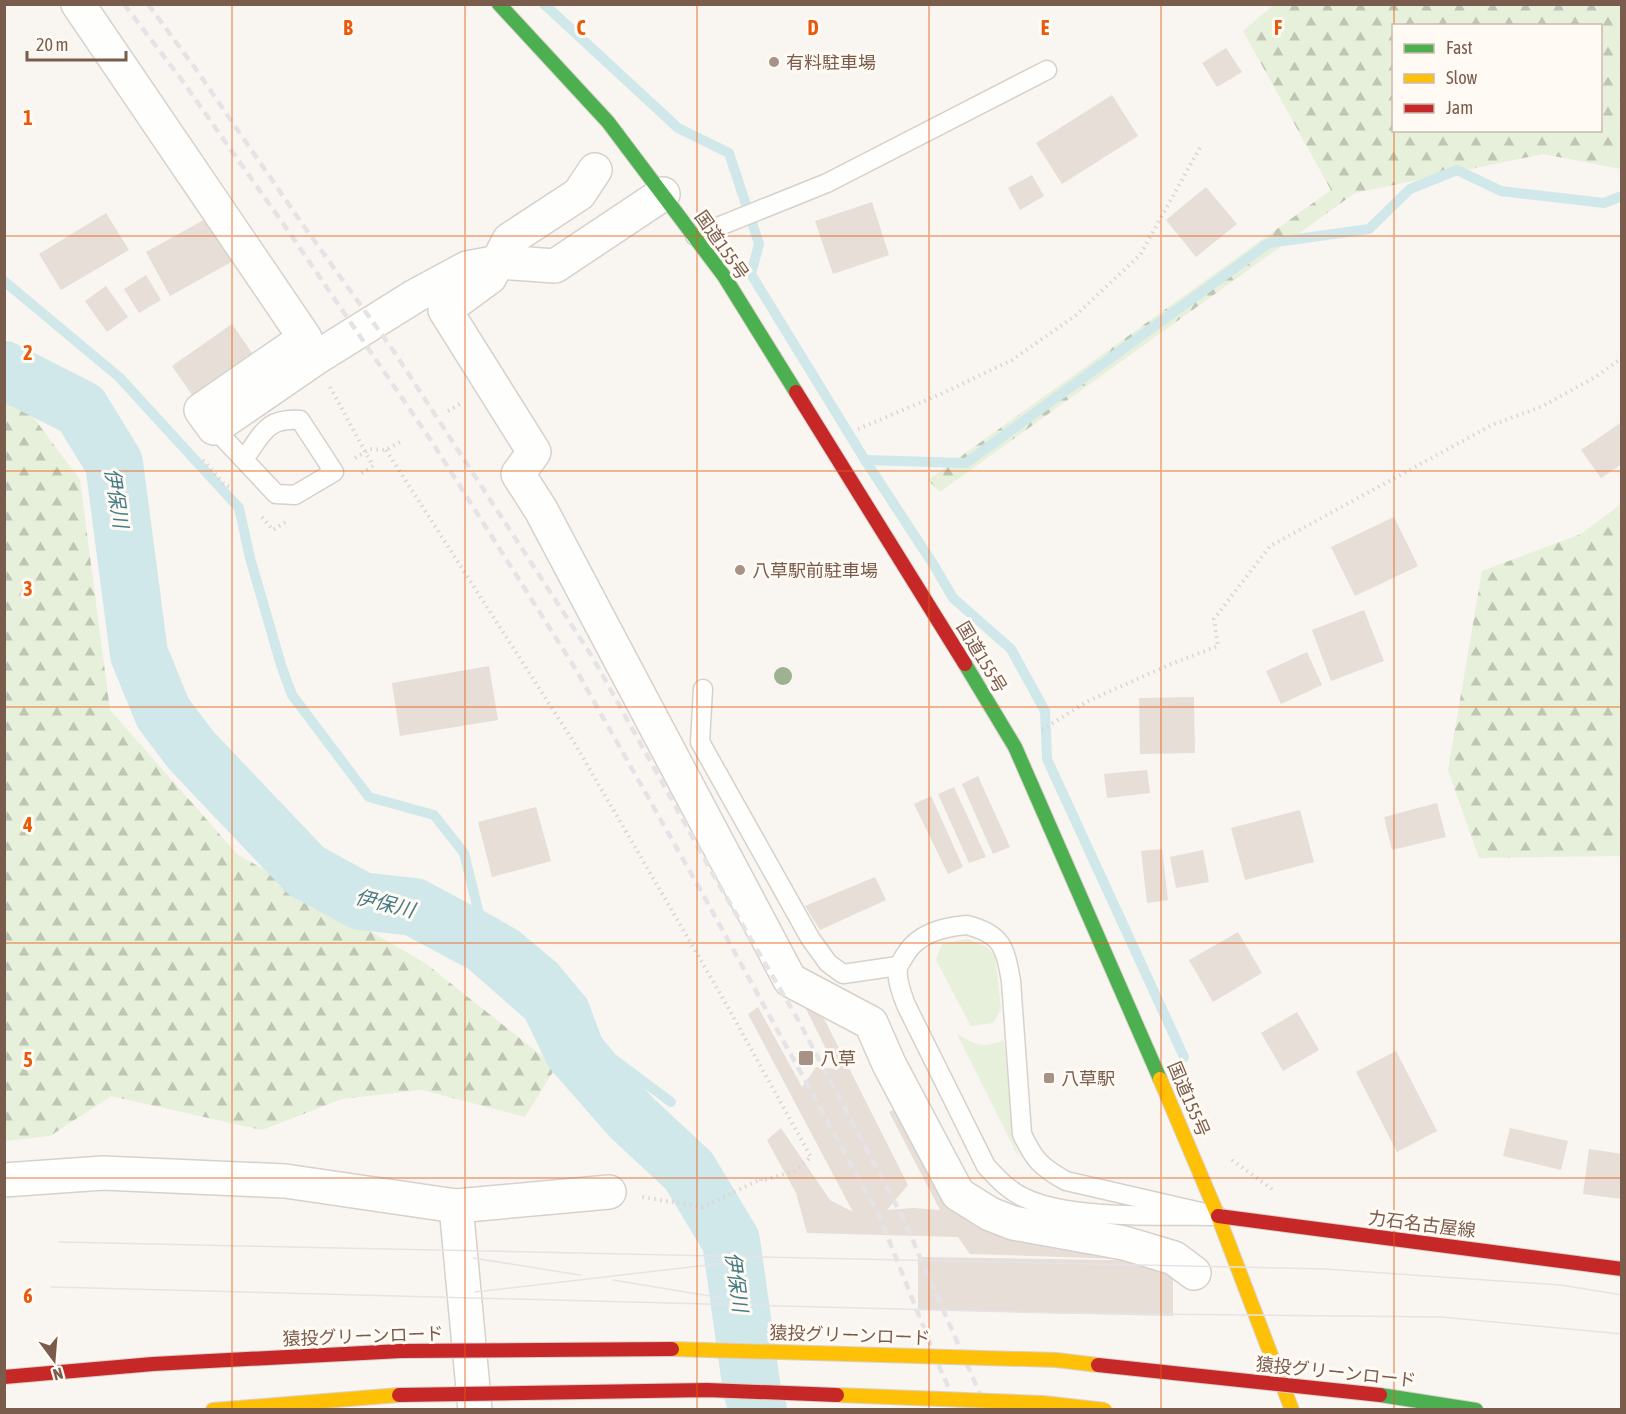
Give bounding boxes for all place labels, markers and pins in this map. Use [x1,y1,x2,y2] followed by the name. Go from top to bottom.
[786,52,876,73] place label: 有料駐車場
[767,55,781,69] marker: 有料駐車場
[752,560,878,581] place label: 八草駅前駐車場
[733,563,747,577] marker: 八草駅前駐車場
[820,1048,856,1069] place label: 八草
[797,1049,815,1067] marker: 八草
[1061,1068,1115,1089] place label: 八草駅
[1042,1071,1056,1085] marker: 八草駅

